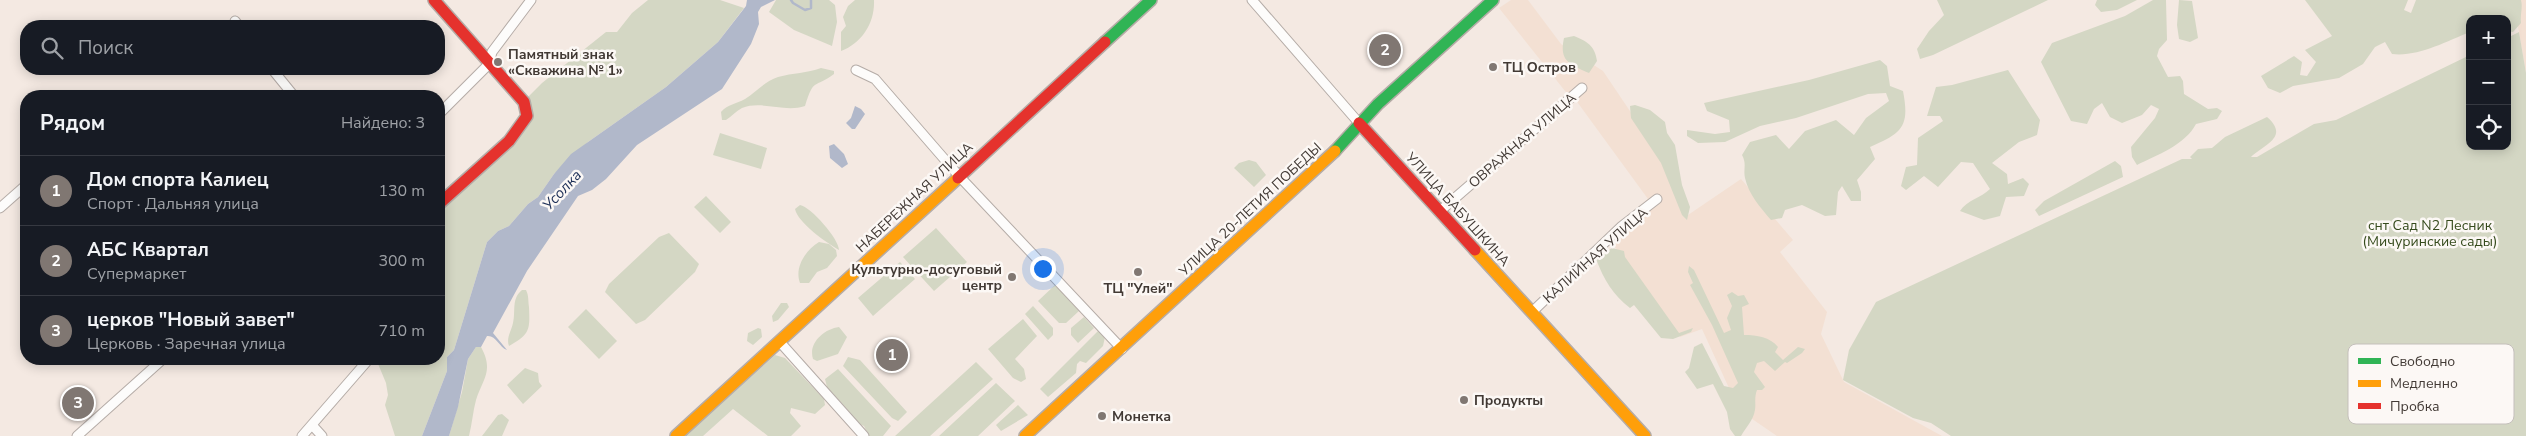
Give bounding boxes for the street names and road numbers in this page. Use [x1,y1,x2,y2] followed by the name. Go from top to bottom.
[1465,88,1580,192] street label: ОВРАЖНАЯ УЛИЦА
[852,138,977,257] street label: НАБЕРЕЖНАЯ УЛИЦА
[1174,138,1326,281] street label: УЛИЦА 20-ЛЕТИЯ ПОБЕДЫ
[1401,148,1514,270] street label: УЛИЦА БАБУШКИНА
[1539,203,1652,308] street label: КАЛИЙНАЯ УЛИЦА

